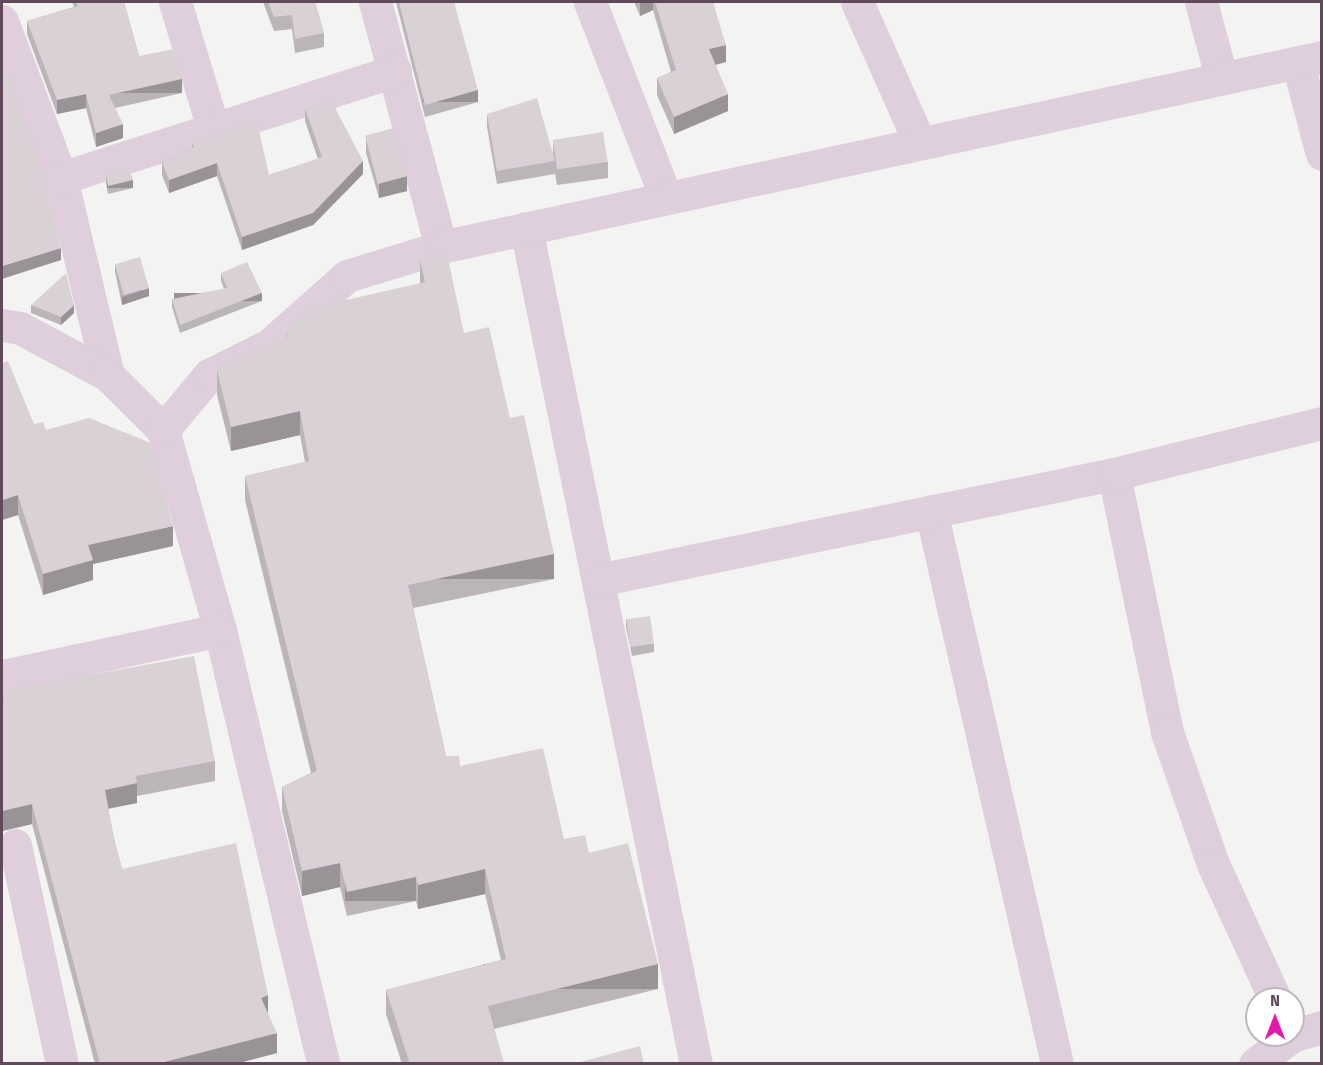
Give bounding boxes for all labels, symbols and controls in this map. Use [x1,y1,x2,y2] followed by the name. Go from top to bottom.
[1245,987,1305,1047] north arrow
[1270,991,1280,1010] text: N

